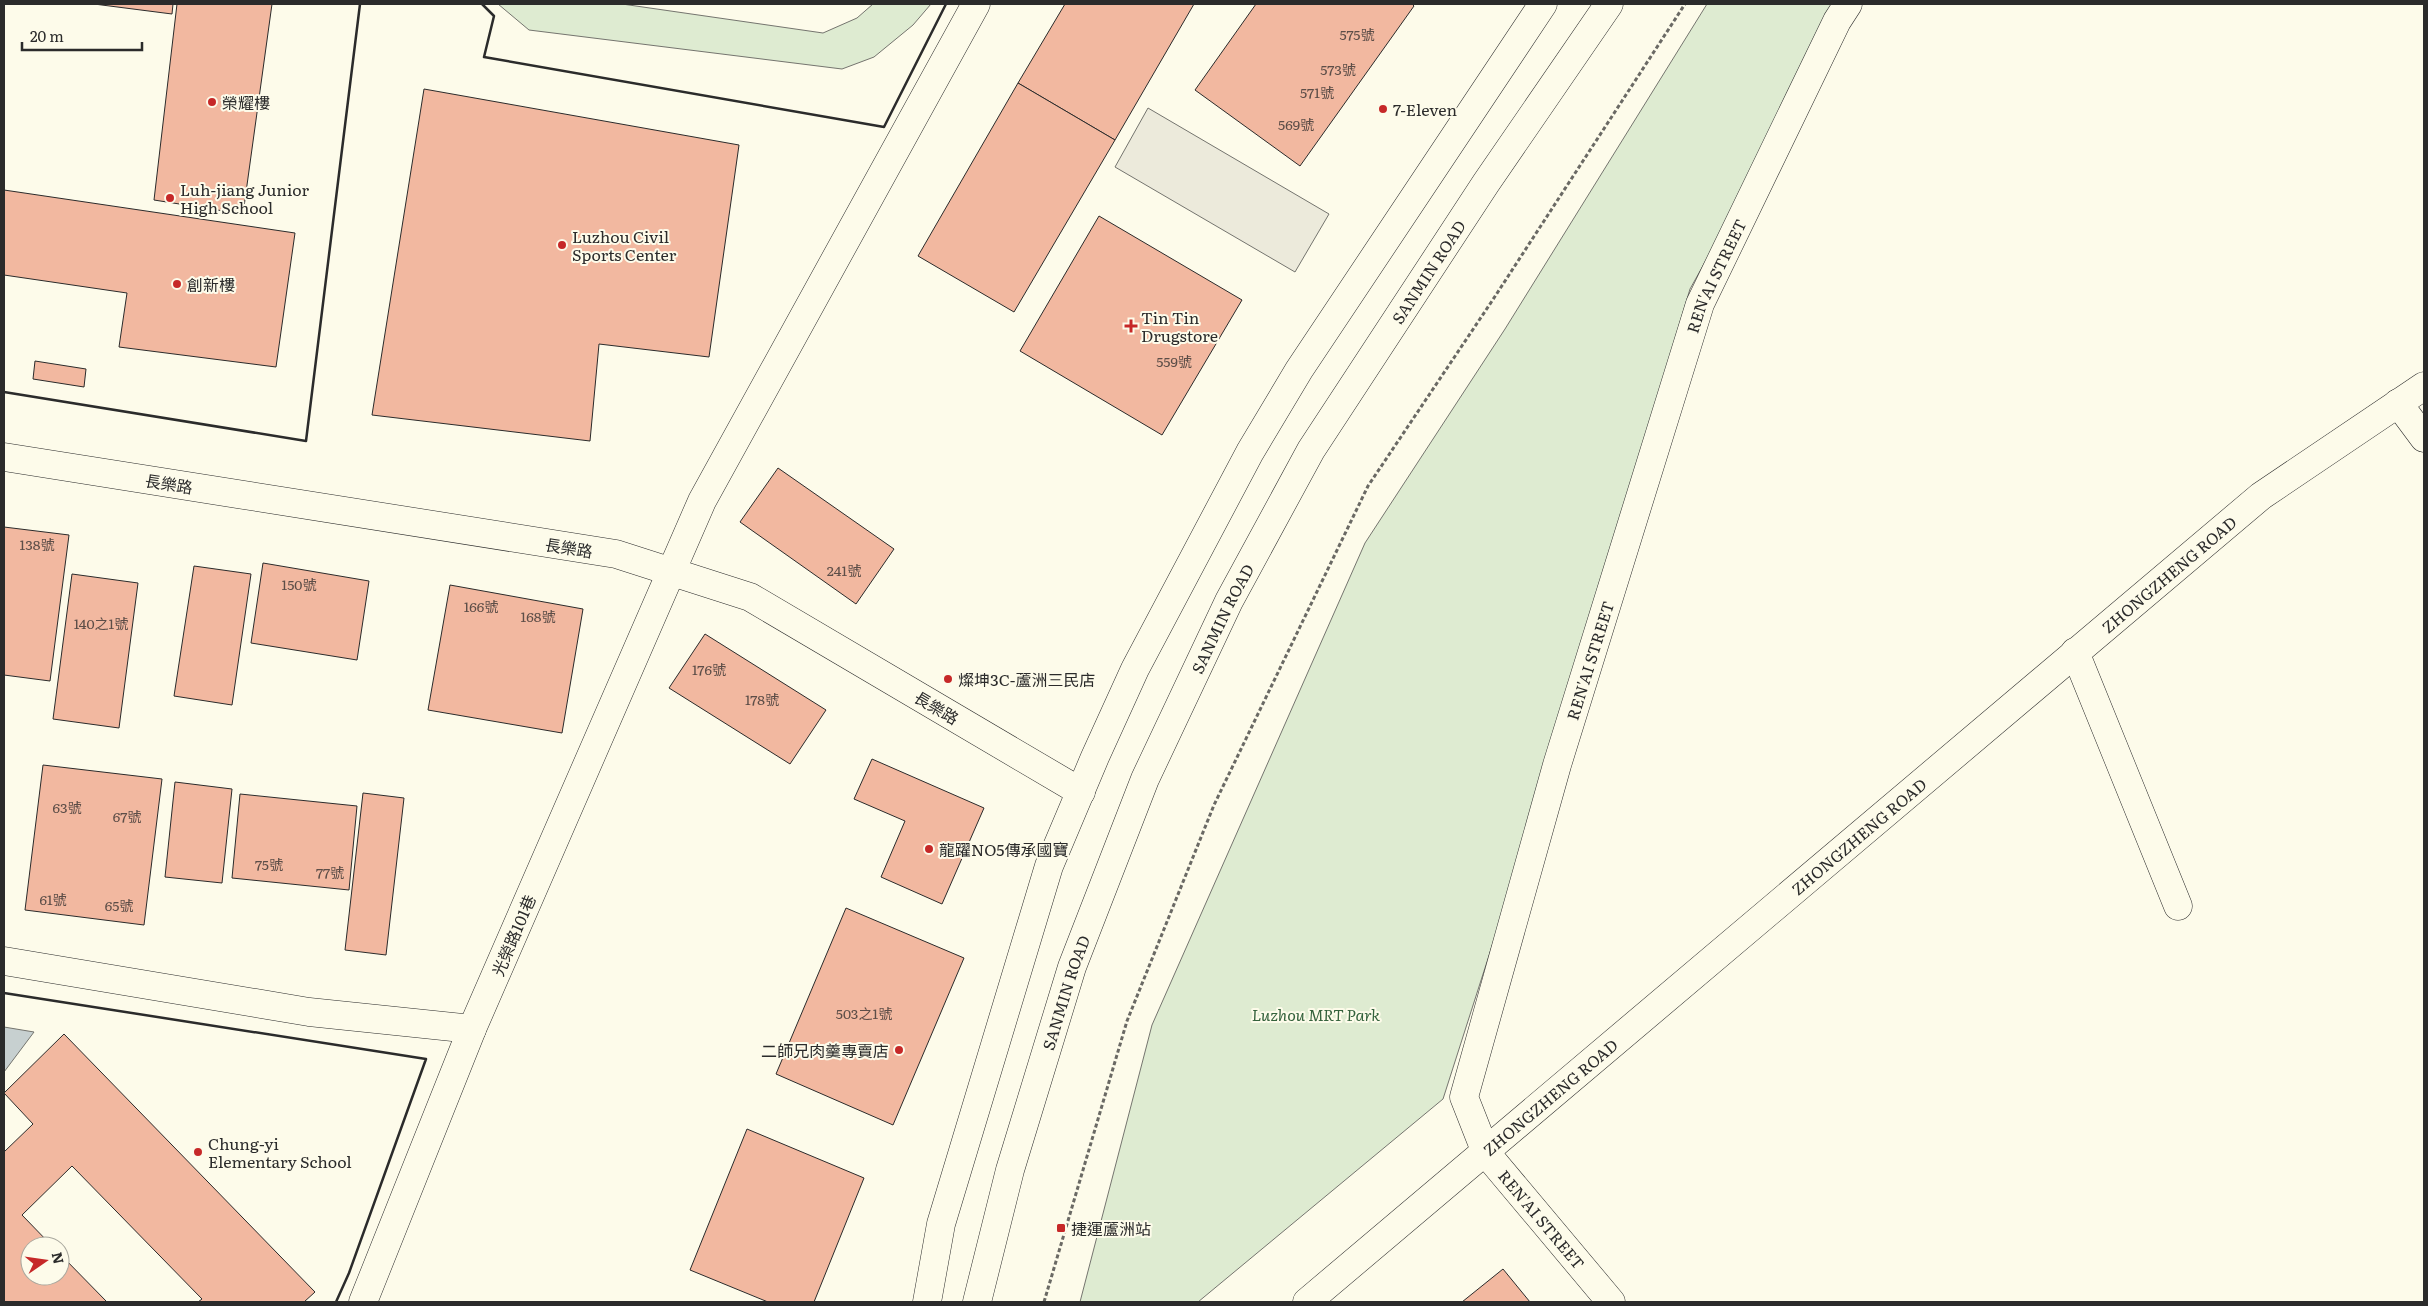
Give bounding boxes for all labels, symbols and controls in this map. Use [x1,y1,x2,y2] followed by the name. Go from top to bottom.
[22,20,142,52] scale bar
[30,24,64,47] text: 20 m
[1340,24,1374,44] house number: 575號
[1320,59,1356,79] house number: 573號
[1300,82,1334,102] house number: 571號
[222,90,270,114] place label: 榮耀樓
[206,96,218,108] marker: 榮耀樓
[1393,97,1457,121] place label: 7-Eleven
[1377,103,1389,115] marker: 7-Eleven
[1278,114,1314,134] house number: 569號
[180,177,309,219] place label: Luh-jiang Junior High School
[164,192,176,204] marker: Luh-jiang Junior High School
[1680,214,1752,336] street label: REN'AI STREET
[1385,215,1471,328] street label: SANMIN ROAD
[572,224,677,266] place label: Luzhou Civil Sports Center
[556,239,568,251] marker: Luzhou Civil Sports Center
[187,272,235,296] place label: 創新樓
[171,278,183,290] marker: 創新樓
[1141,305,1218,347] place label: Tin Tin Drugstore
[1125,320,1137,332] marker: Tin Tin Drugstore
[1156,351,1192,371] house number: 559號
[143,467,195,499] street label: 長樂路
[2096,510,2241,638] street label: ZHONGZHENG ROAD
[543,531,595,563] street label: 長樂路
[20,534,55,554] house number: 138號
[1185,559,1259,677] street label: SANMIN ROAD
[827,560,861,580] house number: 241號
[282,574,316,594] house number: 150號
[464,596,498,616] house number: 166號
[1560,598,1619,723] street label: REN'AI STREET
[521,606,555,626] house number: 168號
[74,613,128,633] house number: 140之1號
[692,659,726,679] house number: 176號
[958,667,1096,691] place label: 燦坤3C-蘆洲三民店
[942,673,954,685] marker: 燦坤3C-蘆洲三民店
[910,684,964,730] street label: 長樂路
[745,689,779,709] house number: 178號
[1786,772,1931,900] street label: ZHONGZHENG ROAD
[52,797,82,817] house number: 63號
[113,806,141,826] house number: 67號
[939,837,1069,861] place label: 龍躍NO5傳承國寶
[923,843,935,855] marker: 龍躍NO5傳承國寶
[255,854,283,874] house number: 75號
[316,862,344,882] house number: 77號
[39,889,67,909] house number: 61號
[485,891,541,979] street label: 光榮路101巷
[105,895,133,915] house number: 65號
[1035,931,1095,1053] street label: SANMIN ROAD
[1252,1002,1380,1026] park label: Luzhou MRT Park
[836,1003,892,1023] house number: 503之1號
[1477,1033,1623,1161] street label: ZHONGZHENG ROAD
[761,1038,889,1062] place label: 二師兄肉羹專賣店
[893,1044,905,1056] marker: 二師兄肉羹專賣店
[208,1131,352,1173] place label: Chung-yi Elementary School
[192,1146,204,1158] marker: Chung-yi Elementary School
[1493,1164,1591,1274] street label: REN'AI STREET
[1071,1216,1151,1240] place label: 捷運蘆洲站
[1055,1222,1067,1234] marker: 捷運蘆洲站
[20,1236,70,1286] north arrow
[48,1250,70,1266] text: N

